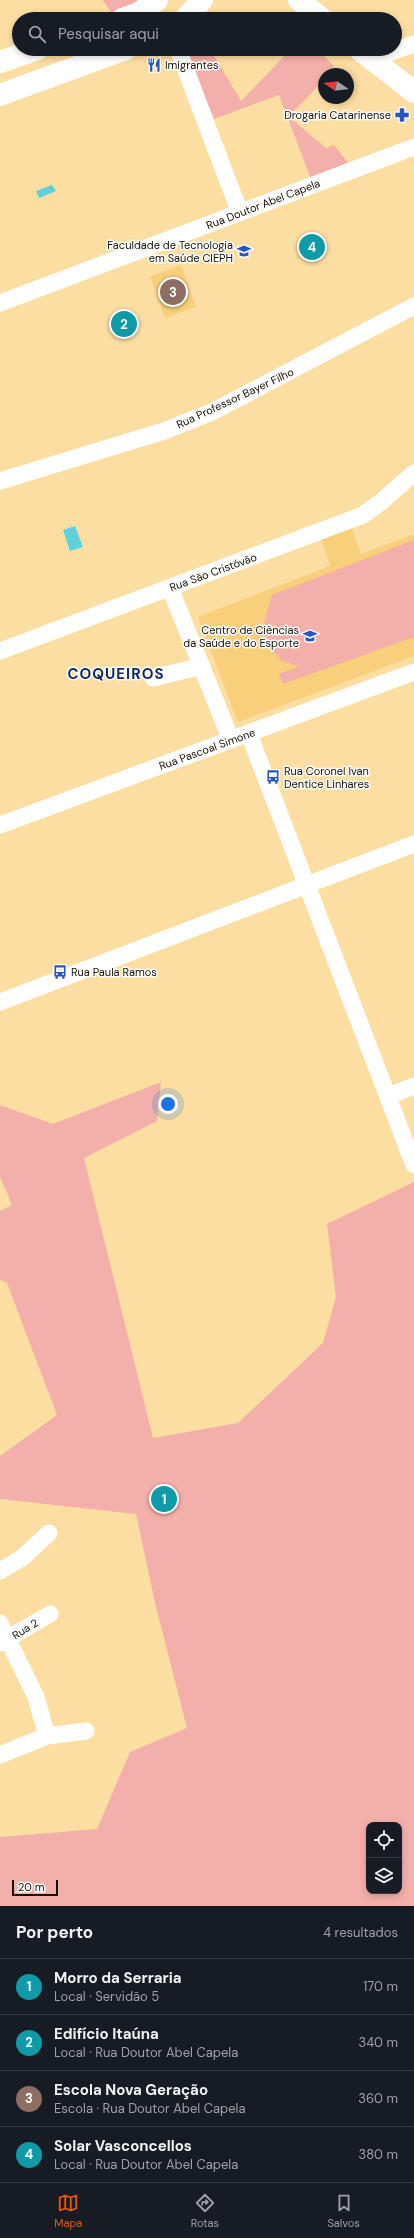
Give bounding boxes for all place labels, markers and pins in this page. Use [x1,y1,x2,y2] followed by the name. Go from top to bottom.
[146,57,162,73] restaurant icon: Imigrantes
[165,58,218,72] place label: Imigrantes
[394,107,410,123] pharmacy icon: Drogaria Catarinense
[284,108,391,122] place label: Drogaria Catarinense
[299,232,325,262] pin: 4
[107,238,233,265] place label: Faculdade de Tecnologia em Saúde CIEPH
[236,243,252,259] school or university icon: Faculdade de Tecnologia em Saúde CIEPH
[160,277,186,307] pin: 3
[111,309,137,339] pin: 2
[183,623,299,650] place label: Centro de Ciências da Saúde e do Esporte
[302,628,318,644] school or university icon: Centro de Ciências da Saúde e do Esporte
[284,764,369,791] place label: Rua Coronel Ivan Dentice Linhares
[265,769,281,785] bus stop icon: Rua Coronel Ivan Dentice Linhares
[52,964,68,980] bus stop icon: Rua Paula Ramos
[71,965,157,979] place label: Rua Paula Ramos
[151,1484,177,1514] pin: 1

